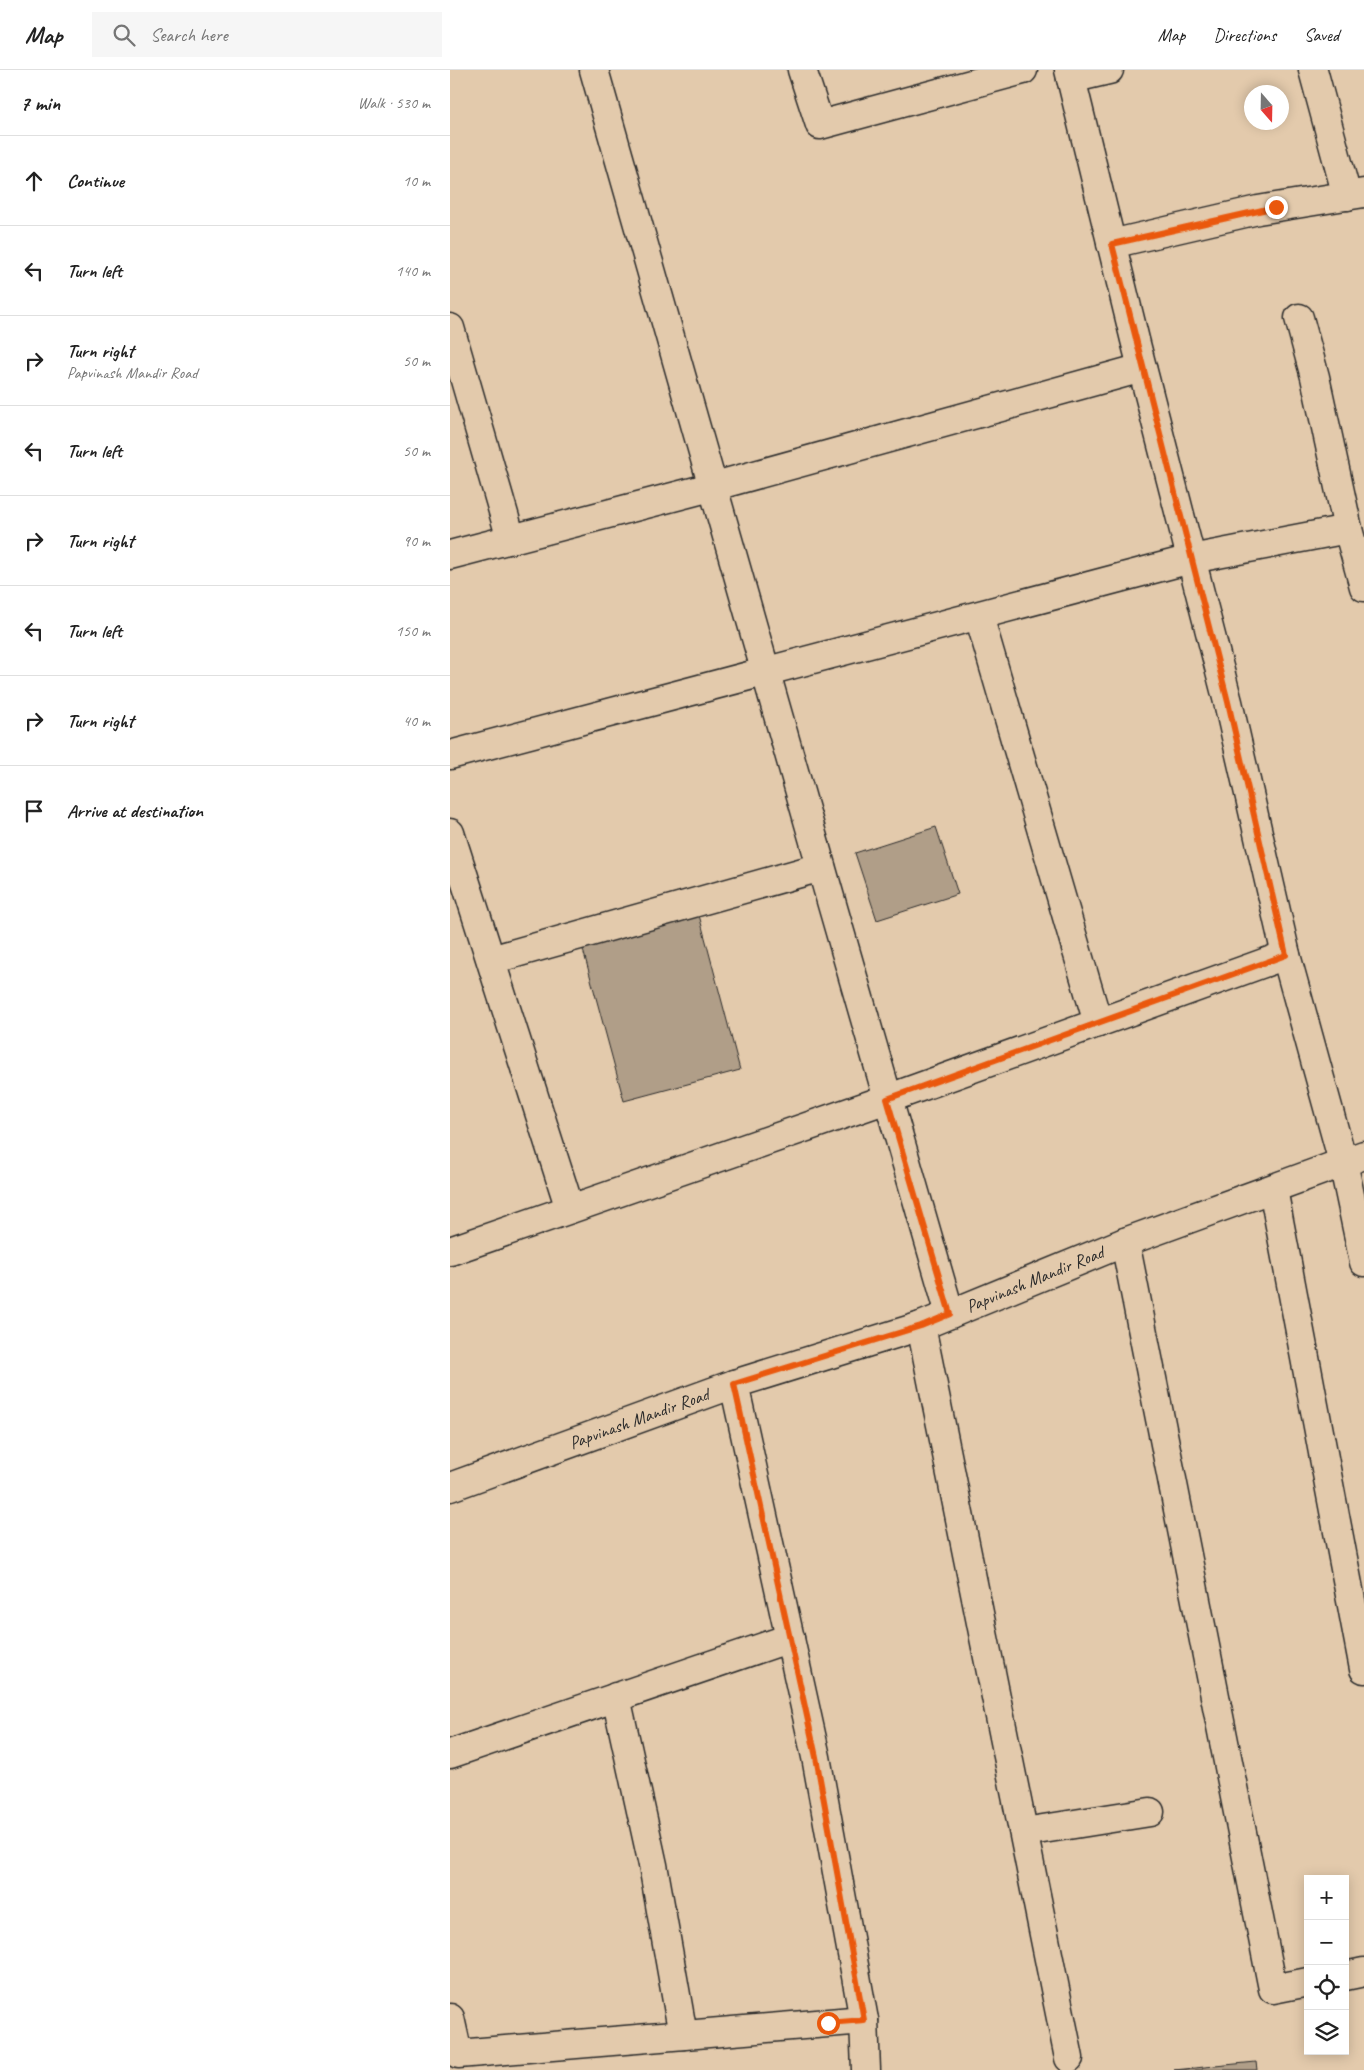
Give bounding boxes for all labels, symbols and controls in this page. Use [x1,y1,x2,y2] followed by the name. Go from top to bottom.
[92,12,442,57] search box
[25,20,62,50] text: Map
[110,21,138,49] icon: search
[150,23,228,47] text: Search here
[1158,24,1185,46] text: Map
[1213,24,1276,46] text: Directions
[1304,24,1339,46] text: Saved
[1244,85,1289,130] north arrow
[20,90,60,116] text: 7 min
[358,93,430,113] text: Walk · 530 m
[20,167,48,195] icon: ahead
[67,169,124,193] text: Continue
[403,171,430,191] text: 10 m
[1265,196,1288,219] route end
[20,257,48,285] icon: left
[67,259,122,283] text: Turn left
[396,261,430,281] text: 140 m
[67,339,134,363] text: Turn right
[20,347,48,375] icon: right
[403,351,430,371] text: 50 m
[67,363,197,383] text: Papvinash Mandir Road
[20,437,48,465] icon: left
[67,439,122,463] text: Turn left
[403,441,430,461] text: 50 m
[20,527,48,555] icon: right
[67,529,134,553] text: Turn right
[403,531,430,551] text: 90 m
[20,617,48,645] icon: left
[67,619,122,643] text: Turn left
[396,621,430,641] text: 150 m
[20,707,48,735] icon: right
[67,709,134,733] text: Turn right
[403,711,430,731] text: 40 m
[20,797,48,825] icon: arrive
[67,799,203,823] text: Arrive at destination
[963,1240,1110,1317] street label: Papvinash Mandir Road
[566,1382,715,1454] street label: Papvinash Mandir Road
[1304,1875,1349,2055] map controls
[1304,1875,1349,1920] button: +
[1304,1920,1349,1965] button: −
[1304,1965,1349,2010] button: locate
[1304,2010,1349,2055] button: layers
[817,2012,840,2035] route start

